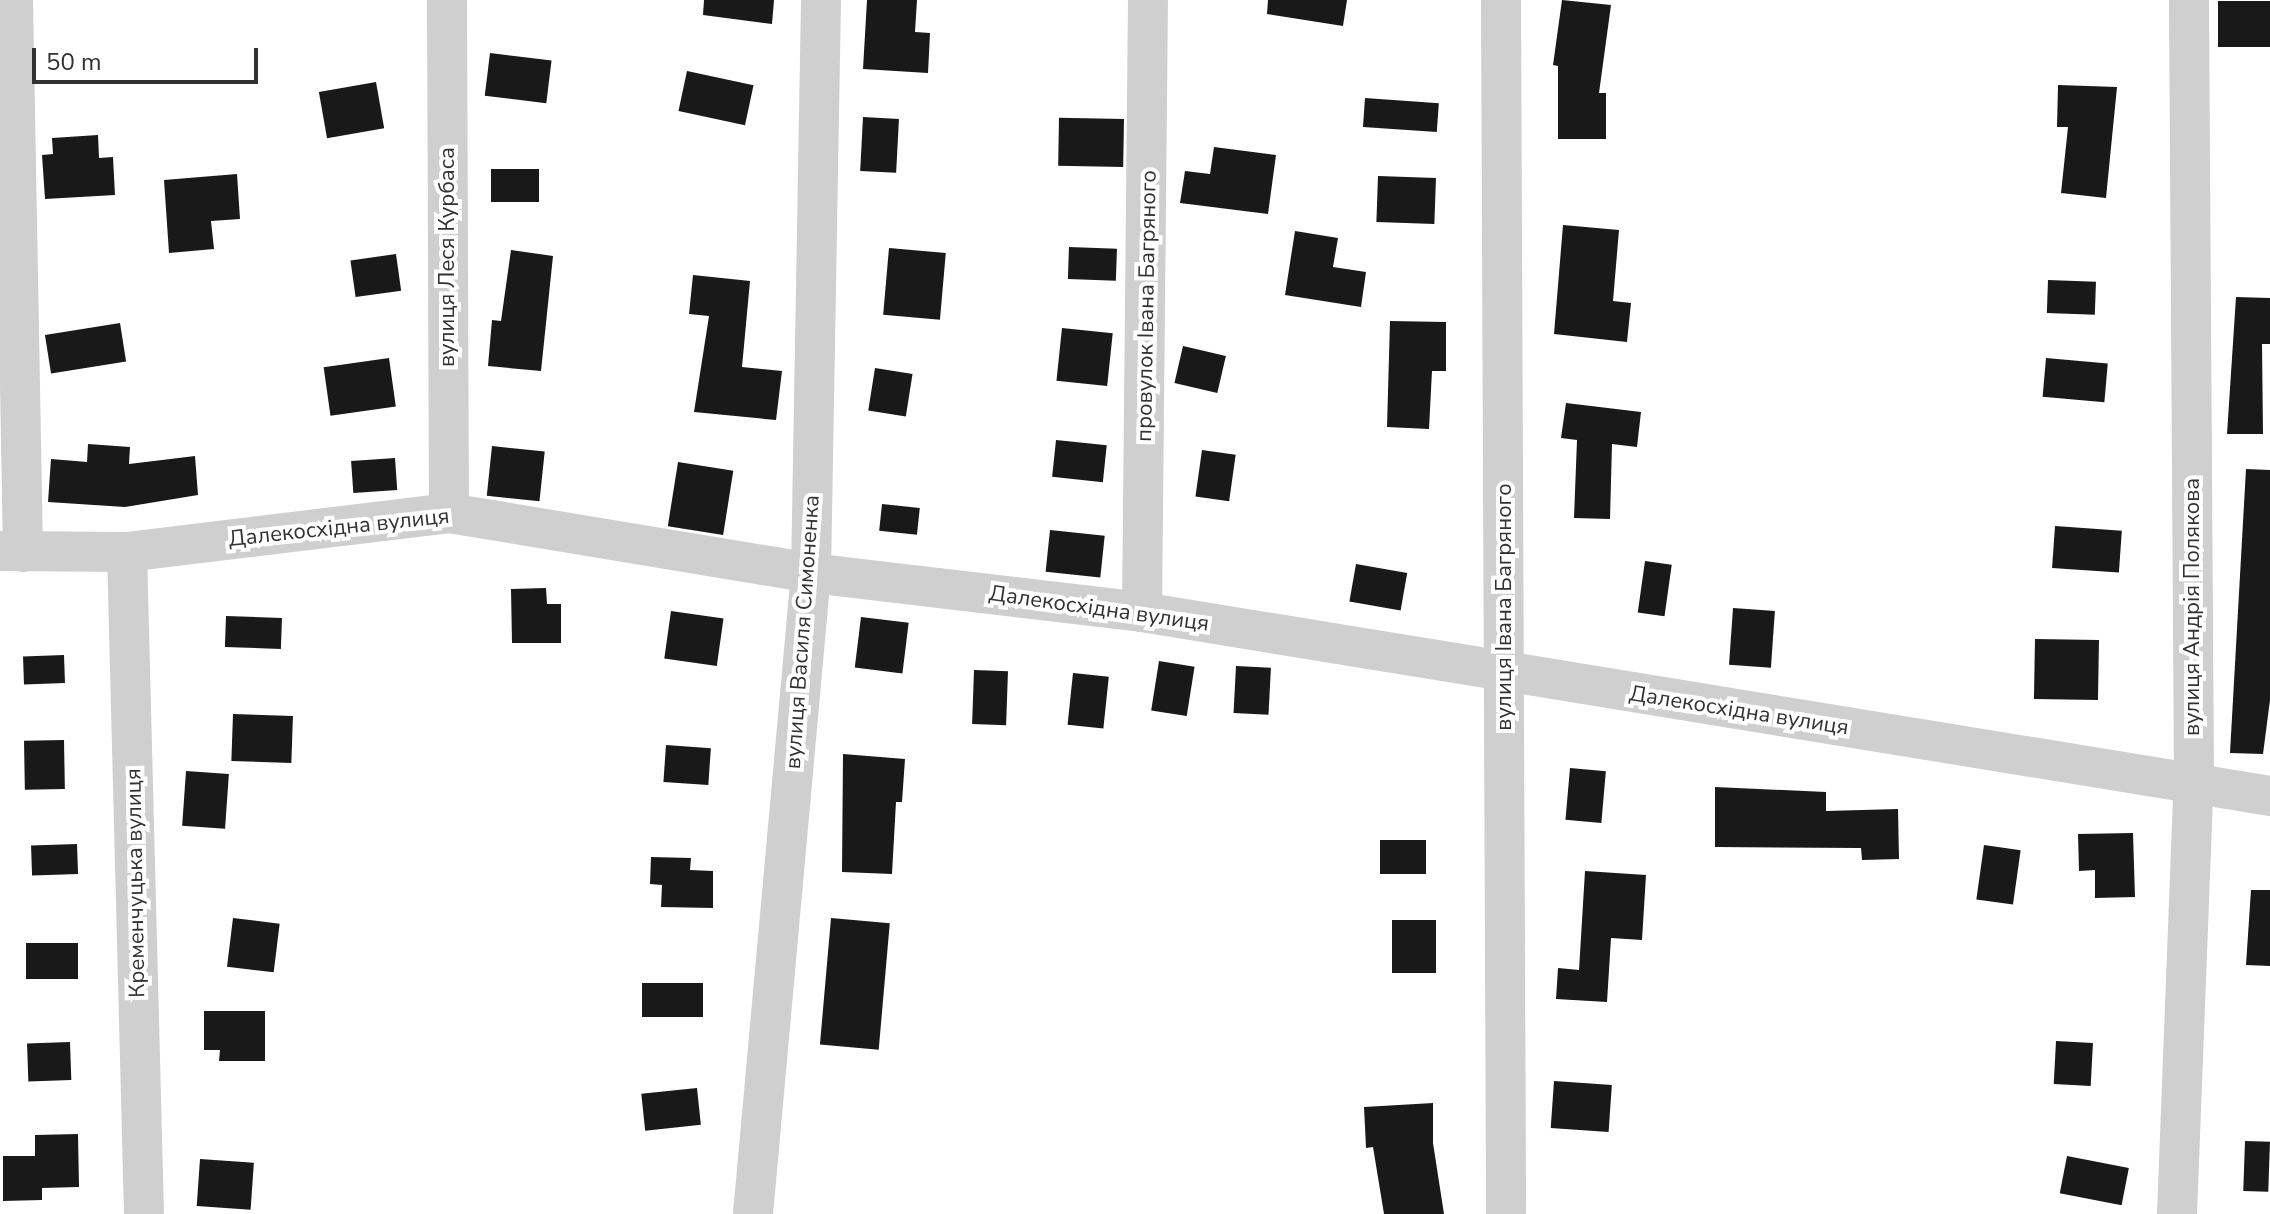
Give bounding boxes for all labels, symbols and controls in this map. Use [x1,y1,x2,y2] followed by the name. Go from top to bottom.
[36,32,262,82] scale bar
[46,46,102,78] text: 50 m
[435,147,461,367] street label: вулиця Леся Курбаса
[1131,170,1163,442] street label: провулок Івана Багряного
[2180,478,2206,736] street label: вулиця Андрія Полякова
[1492,483,1518,731] street label: вулиця Івана Багряного
[780,494,826,770] street label: вулиця Василя Симоненка
[227,503,451,553] street label: Далекосхідна вулиця
[987,580,1211,638] street label: Далекосхідна вулиця
[1627,681,1851,741] street label: Далекосхідна вулиця
[121,768,151,998] street label: Кременчуцька вулиця

